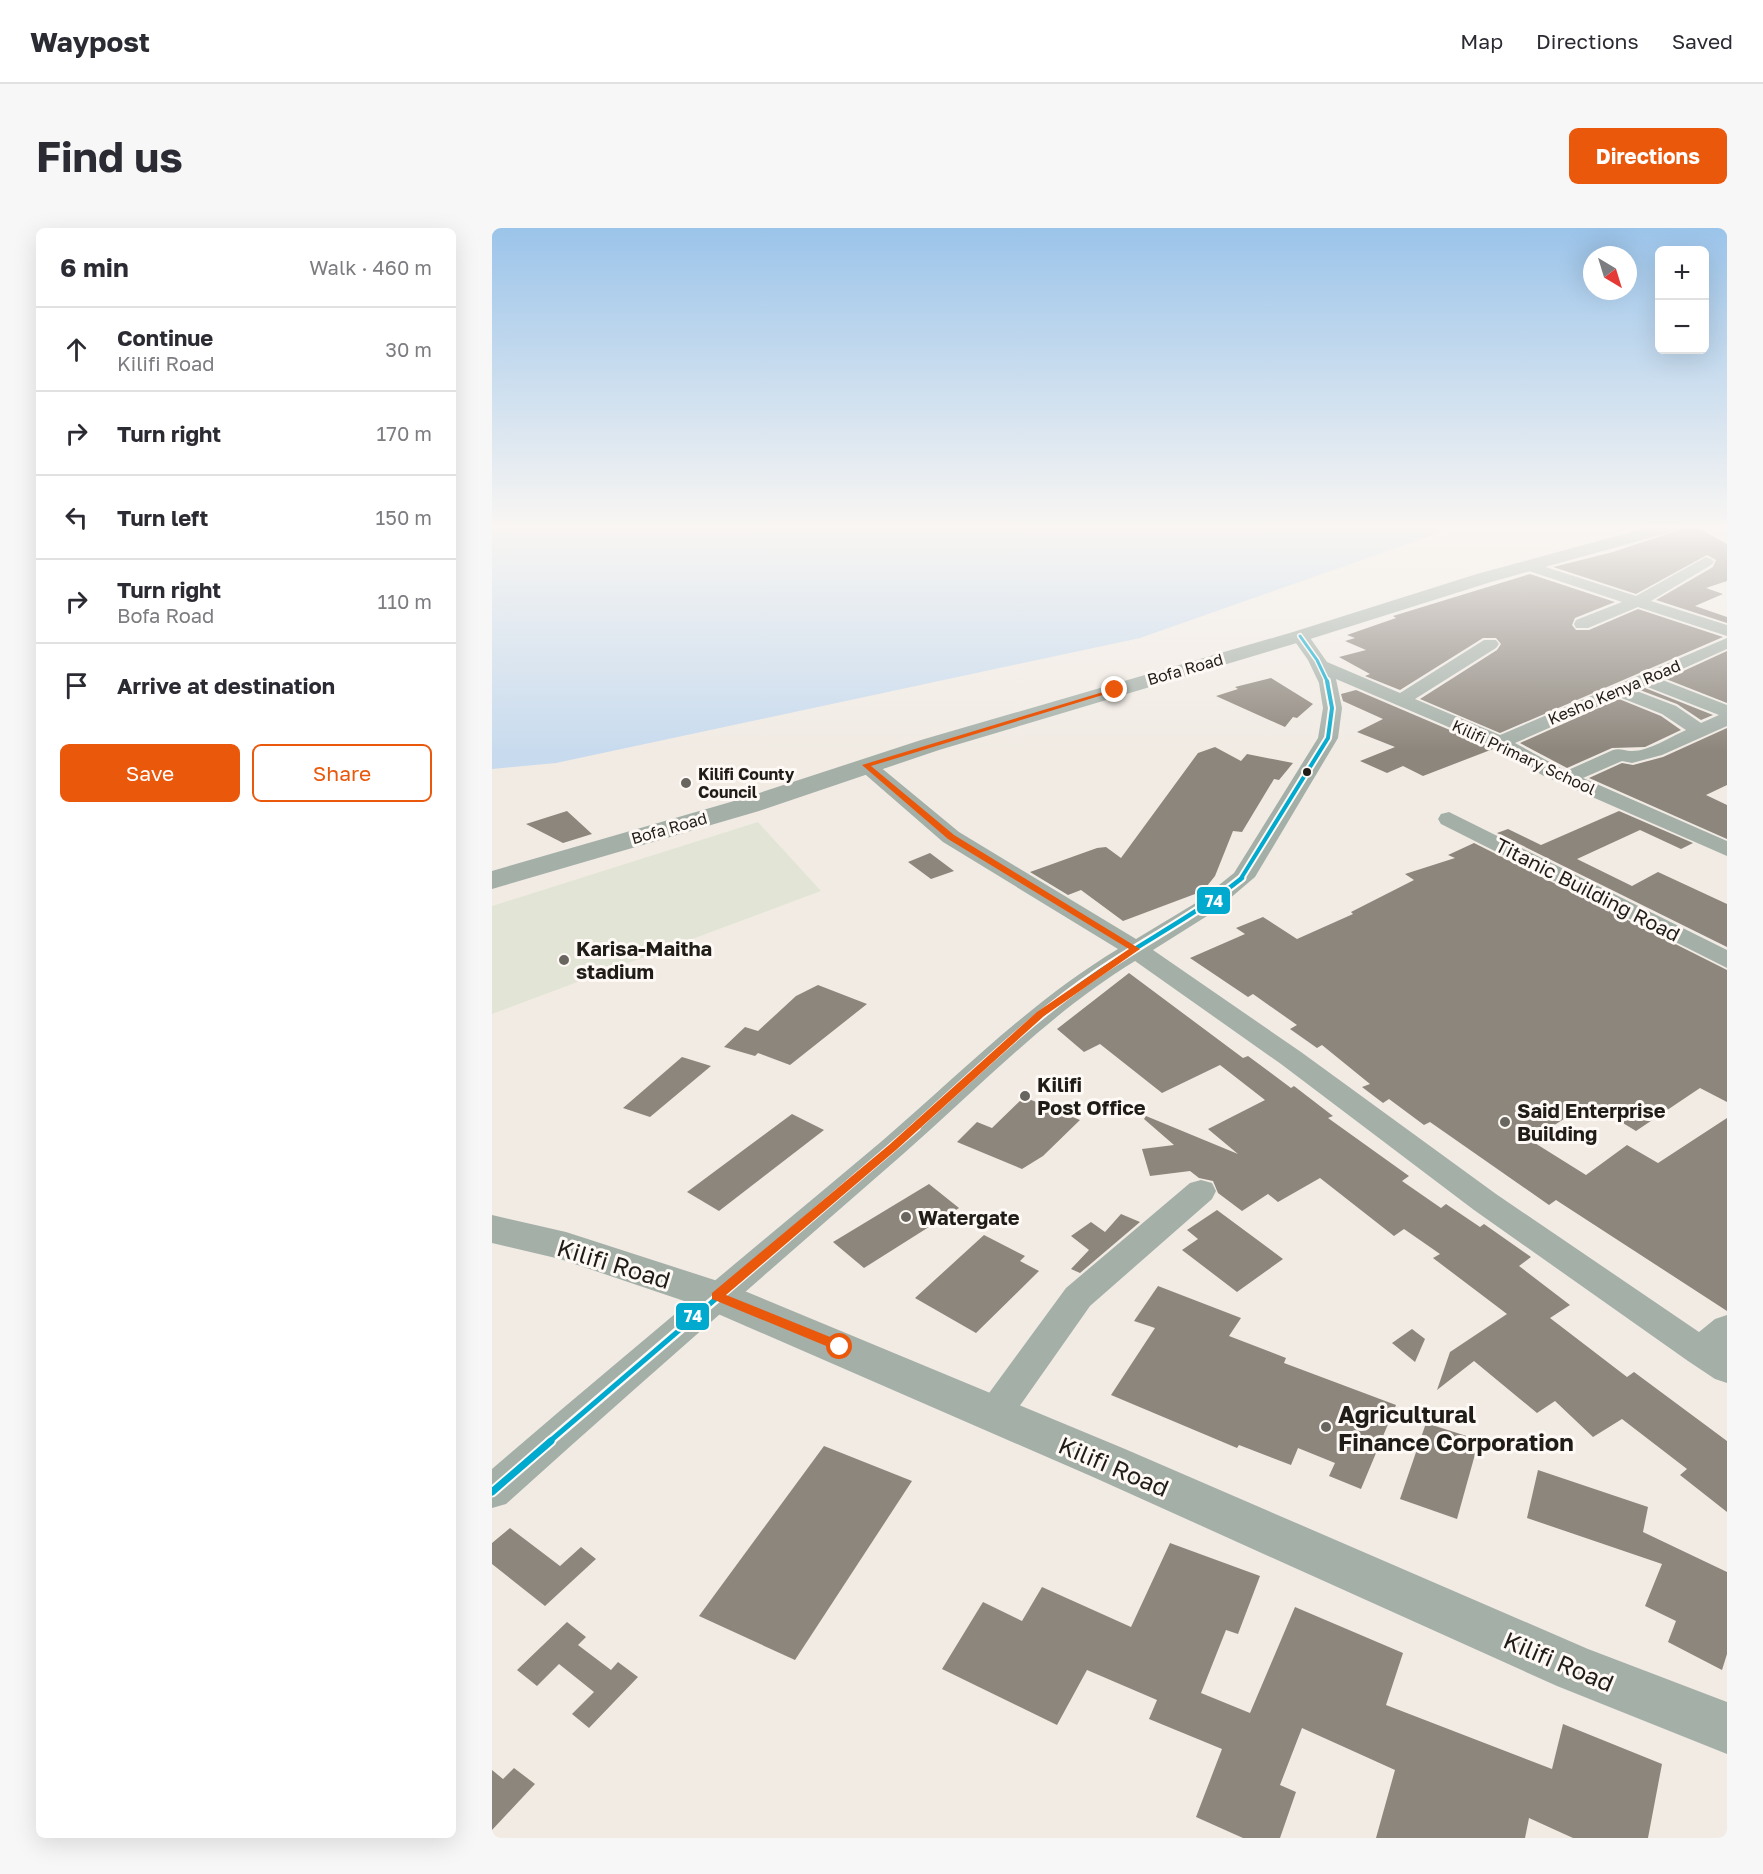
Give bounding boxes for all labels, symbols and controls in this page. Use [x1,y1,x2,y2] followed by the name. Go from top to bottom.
[30,25,150,58] text: Waypost
[1460,28,1503,54] text: Map
[1536,28,1639,54] text: Directions
[1672,28,1733,54] text: Saved
[1569,128,1727,184] button: Directions
[36,131,183,181] text: Find us
[1583,246,1637,300] north arrow
[1655,246,1709,354] map controls
[1655,246,1709,300] button: +
[60,252,129,283] text: 6 min
[309,255,432,279] text: Walk · 460 m
[1655,300,1709,354] button: −
[117,324,213,351] text: Continue
[60,333,93,366] icon: ahead
[385,337,432,361] text: 30 m
[117,351,215,375] text: Kilifi Road
[60,417,93,450] icon: right
[117,420,221,447] text: Turn right
[377,421,432,445] text: 170 m
[60,501,93,534] icon: left
[117,504,208,531] text: Turn left
[376,505,432,529] text: 150 m
[117,576,221,603] text: Turn right
[60,585,93,618] icon: right
[378,589,432,613] text: 110 m
[117,603,214,627] text: Bofa Road
[1145,649,1225,689] street label: Bofa Road
[1545,655,1683,729] street label: Kesho Kenya Road
[60,669,93,702] icon: arrive
[117,672,335,699] text: Arrive at destination
[1101,676,1127,702] route end
[1449,715,1599,799] street label: Kilifi Primary School
[60,744,240,802] button: Save
[252,744,432,802] button: Share
[698,764,795,802] place label: Kilifi County Council
[1301,766,1313,778] unlabelled marker
[679,776,693,790] marker: Kilifi County Council
[629,808,709,848] street label: Bofa Road
[1492,832,1684,946] street label: Titanic Building Road
[1196,886,1231,915] line badge: 74
[1205,891,1223,911] text: 74
[576,936,712,983] place label: Karisa-Maitha stadium
[557,953,571,967] marker: Karisa-Maitha stadium
[1037,1072,1146,1119] place label: Kilifi Post Office
[1018,1089,1032,1103] marker: Kilifi Post Office
[1517,1098,1666,1145] place label: Said Enterprise Building
[1498,1115,1512,1129] marker: Said Enterprise Building
[918,1205,1020,1229] place label: Watergate
[899,1210,913,1224] marker: Watergate
[554,1232,674,1294] street label: Kilifi Road
[675,1302,710,1331] line badge: 74
[684,1306,702,1326] text: 74
[826,1333,852,1359] route start
[1338,1399,1574,1456] place label: Agricultural Finance Corporation
[1319,1420,1333,1434] marker: Agricultural Finance Corporation
[1054,1430,1174,1502] street label: Kilifi Road
[1499,1625,1619,1697] street label: Kilifi Road

